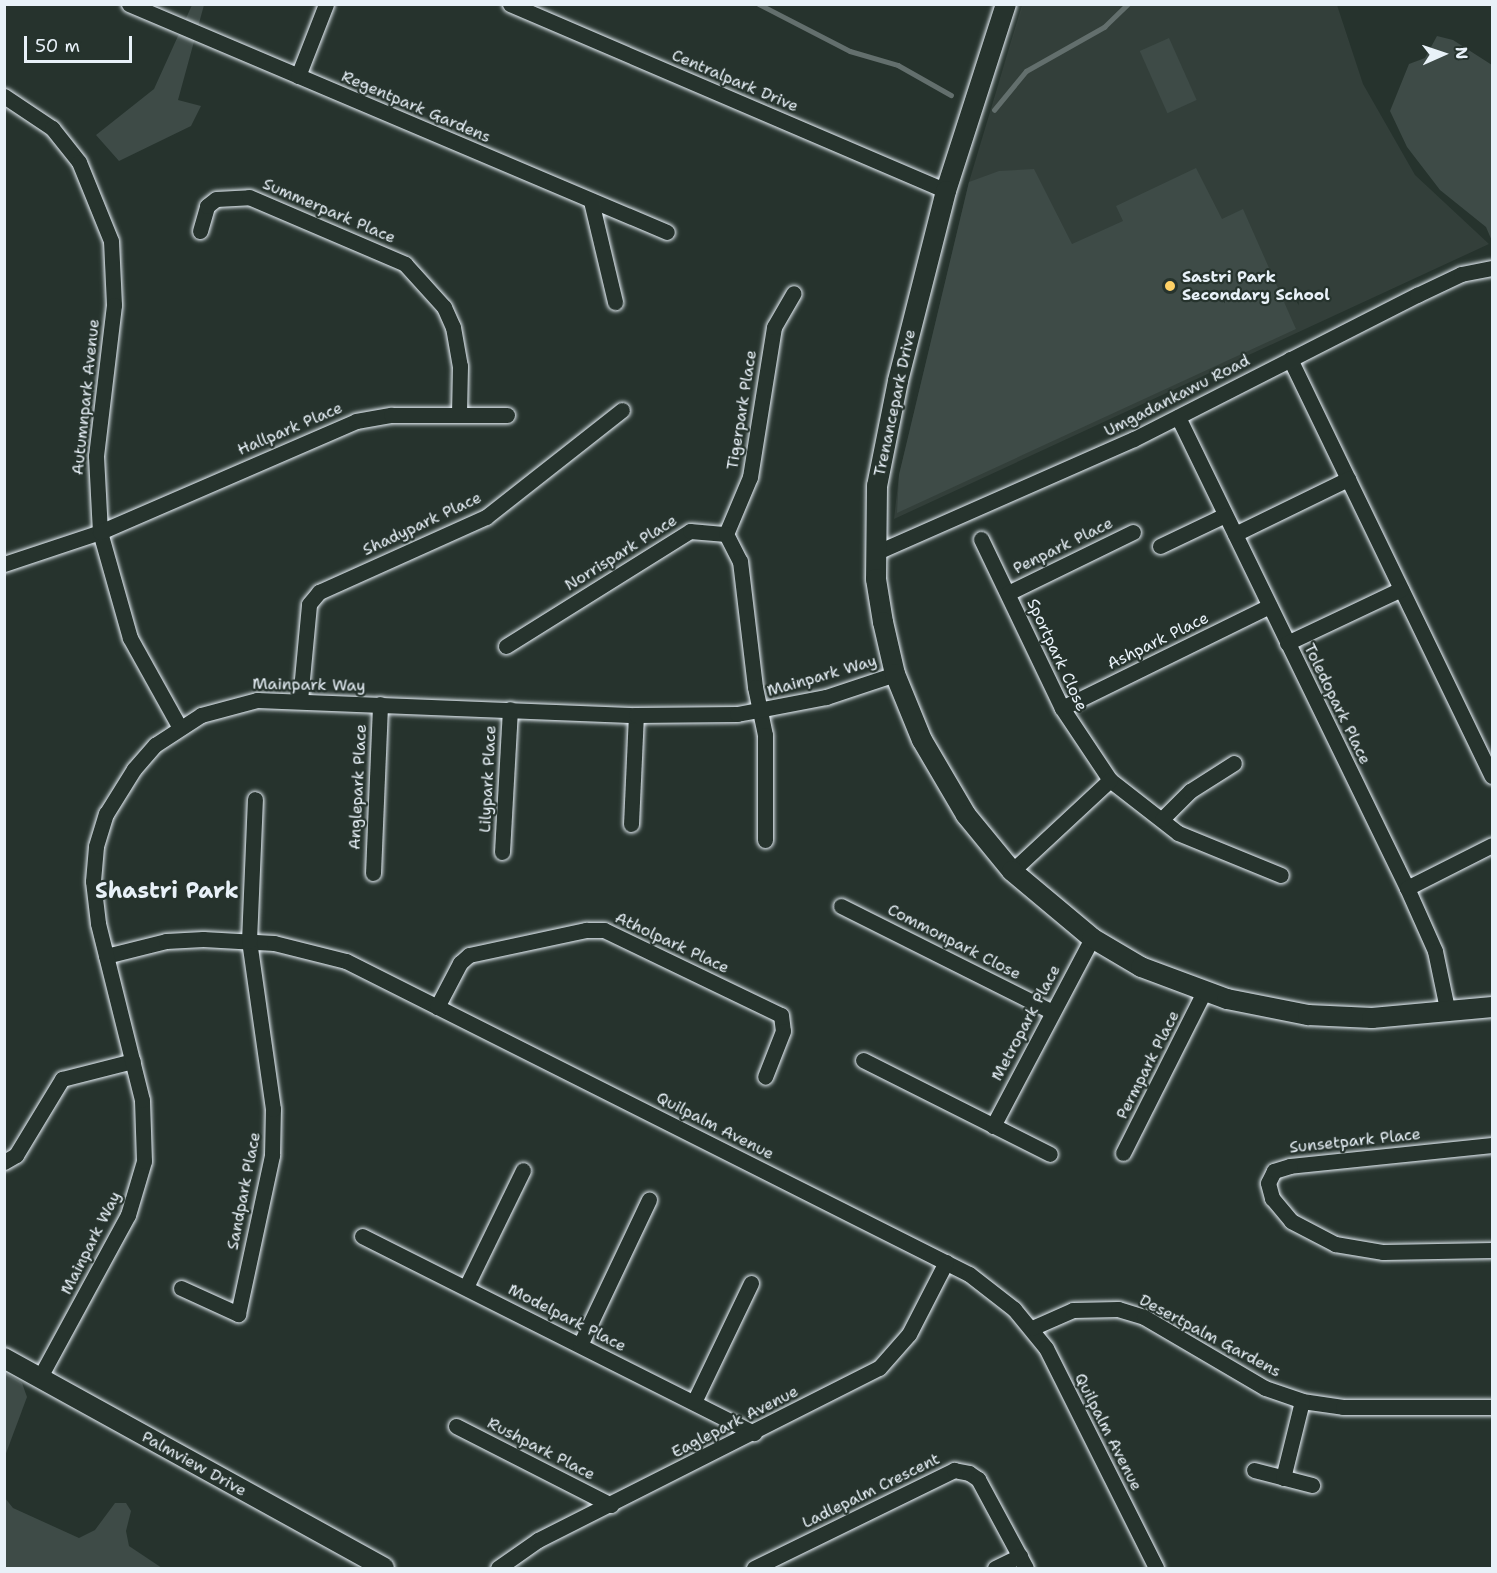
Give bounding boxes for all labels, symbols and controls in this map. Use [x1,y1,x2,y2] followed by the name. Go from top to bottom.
[27,24,135,62] scale bar
[1413,24,1473,84] north arrow
[35,34,80,58] text: 50 m
[669,46,801,116] street label: Centralpark Drive
[1451,46,1472,60] text: N
[339,67,493,147] street label: Regentpark Gardens
[260,174,398,248] street label: Summerpark Place
[1182,267,1330,305] place label: Sastri Park Secondary School
[1163,279,1177,293] marker: Sastri Park Secondary School
[68,318,104,476] street label: Autumnpark Avenue
[870,328,920,478] street label: Trenancepark Drive
[723,349,761,471] street label: Tigerpark Place
[1101,351,1253,441] street label: Umgadankawu Road
[235,398,345,460] street label: Hallpark Place
[360,488,484,560] street label: Shadypark Place
[561,511,681,595] street label: Norrispark Place
[1010,514,1116,578] street label: Penpark Place
[1023,596,1091,714] street label: Sportpark Close
[1104,608,1212,674] street label: Ashpark Place
[1299,640,1375,768] street label: Toledopark Place
[765,651,879,701] street label: Mainpark Way
[252,674,366,696] street label: Mainpark Way
[345,724,371,850] street label: Anglepark Place
[476,725,500,833] street label: Lilypark Place
[95,878,239,904] district label: Shastri Park
[884,900,1024,984] street label: Commonpark Close
[612,908,732,978] street label: Atholpark Place
[987,962,1065,1084] street label: Metropark Place
[1112,1007,1184,1123] street label: Permpark Place
[653,1088,777,1164] street label: Quilpalm Avenue
[1288,1125,1422,1157] street label: Sunsetpark Place
[223,1130,265,1252] street label: Sandpark Place
[57,1188,125,1298] street label: Mainpark Way
[505,1280,629,1356] street label: Modelpark Place
[1136,1291,1284,1381] street label: Desertpalm Gardens
[1070,1370,1146,1494] street label: Quilpalm Avenue
[668,1382,802,1462] street label: Eaglepark Avenue
[484,1414,598,1484] street label: Rushpark Place
[138,1427,250,1501] street label: Palmview Drive
[799,1449,943,1533] street label: Ladlepalm Crescent

